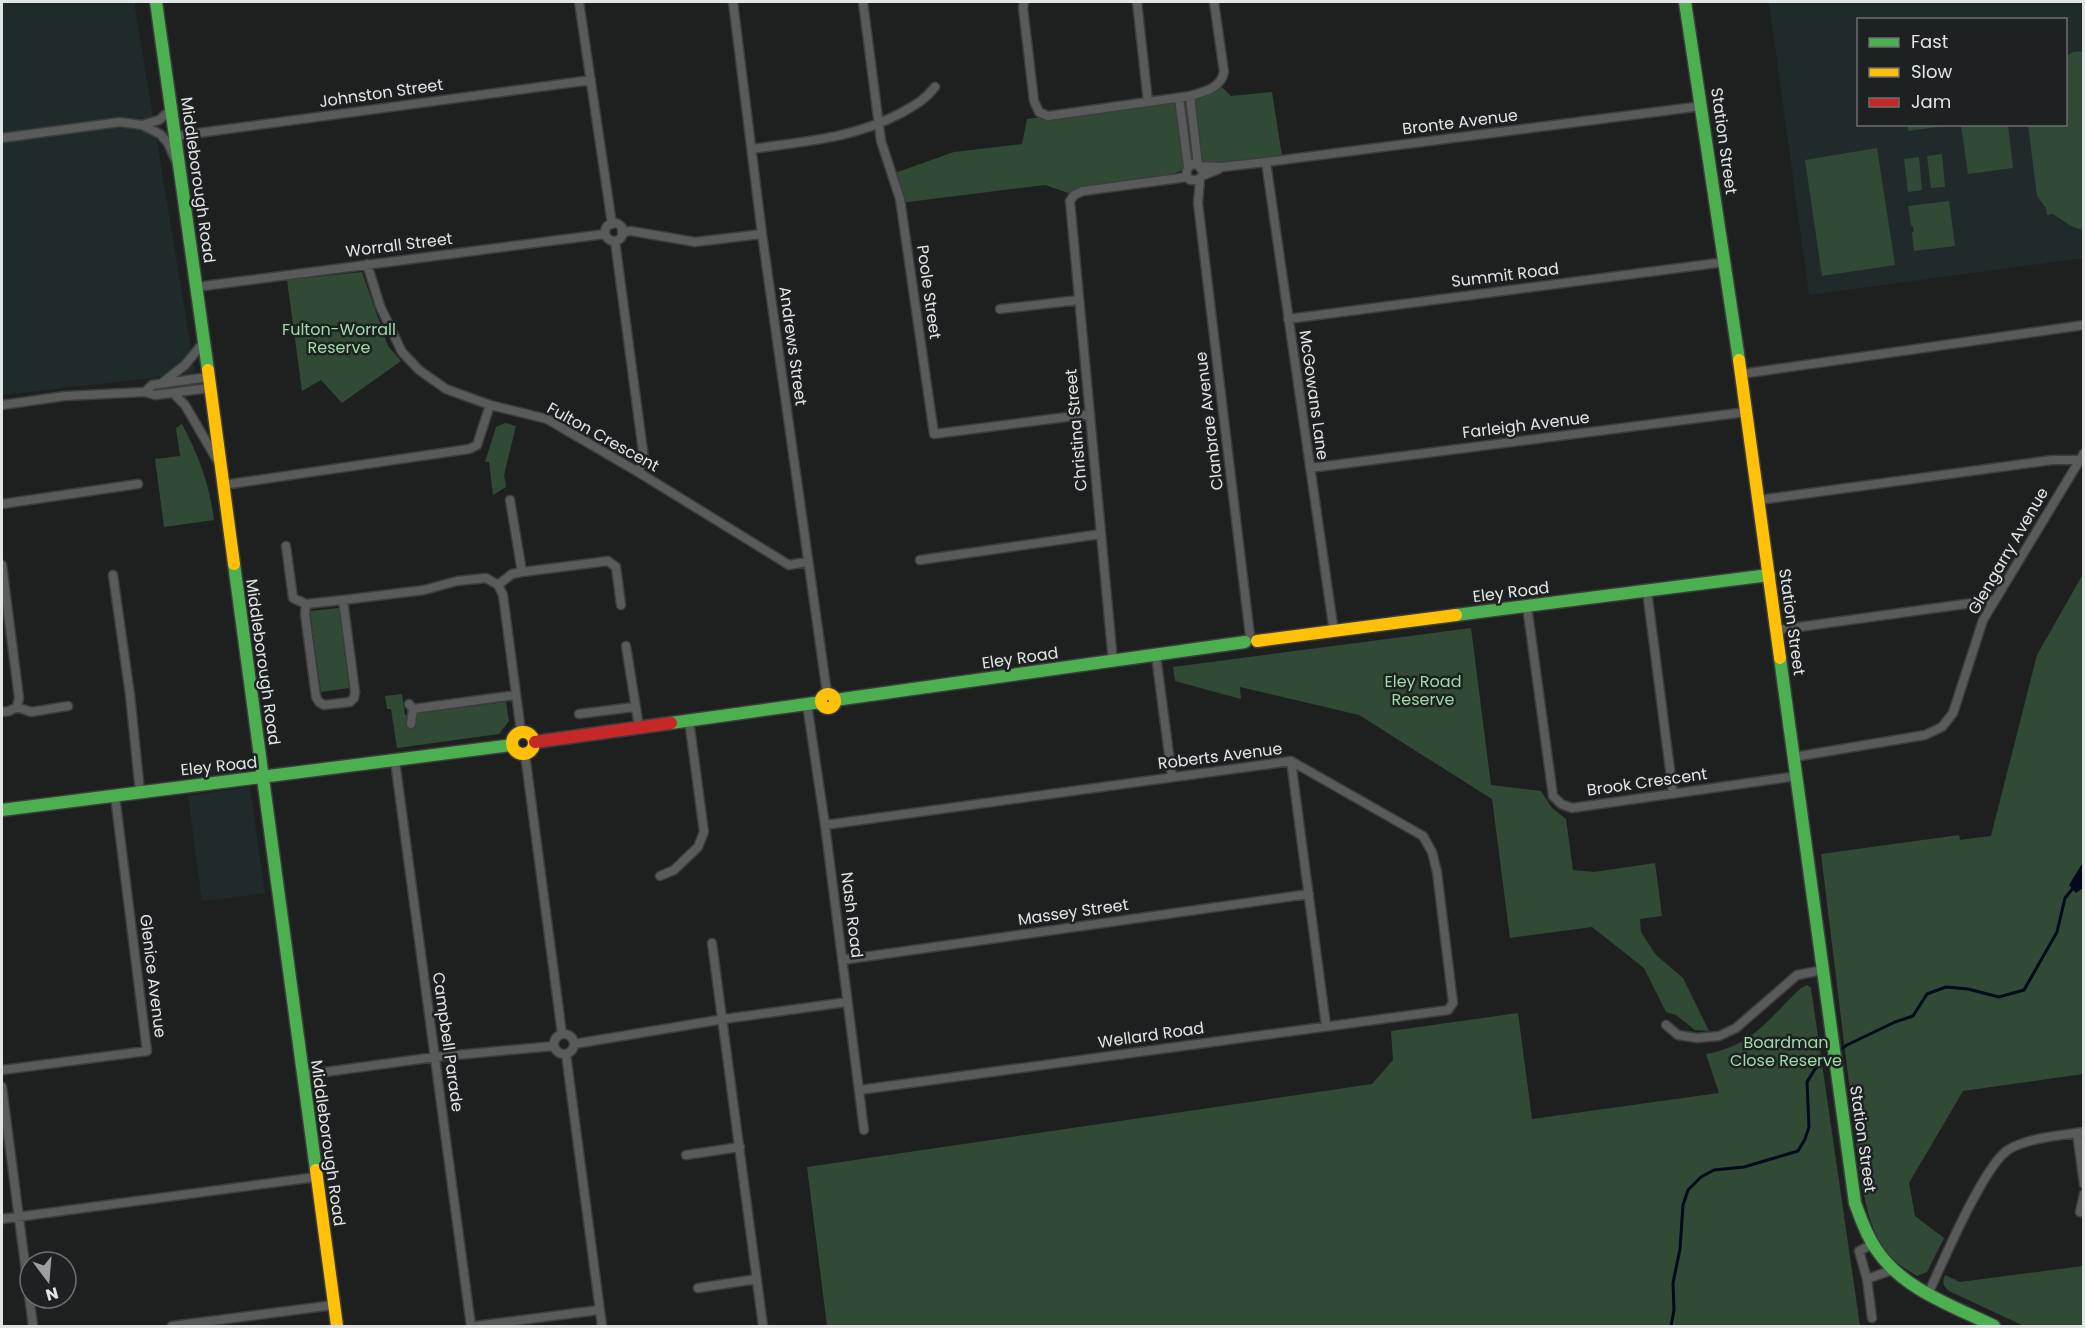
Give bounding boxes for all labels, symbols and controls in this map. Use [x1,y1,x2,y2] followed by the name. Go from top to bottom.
[1857,18,2067,126] legend
[1911,29,1948,54] text: Fast
[1911,59,1953,84] text: Slow
[318,73,445,113] street label: Johnston Street
[1705,86,1743,196] street label: Station Street
[1911,89,1951,114] text: Jam
[175,95,221,265] street label: Middleborough Road
[1401,103,1519,141] street label: Bronte Avenue
[344,227,454,263] street label: Worrall Street
[911,243,947,341] street label: Poole Street
[1450,257,1560,293] street label: Summit Road
[773,285,813,407] street label: Andrews Street
[282,318,396,359] park label: Fulton-Worrall Reserve
[1294,329,1335,461] street label: McGowans Lane
[1189,350,1229,491] street label: Clanbrae Avenue
[1059,368,1093,492] street label: Christina Street
[543,397,663,477] street label: Fulton Crescent
[1461,406,1591,444] street label: Farleigh Avenue
[1962,483,2054,619] street label: Glengarry Avenue
[1773,567,1811,677] street label: Station Street
[1471,576,1551,608] street label: Eley Road
[240,577,286,747] street label: Middleborough Road
[980,641,1060,675] street label: Eley Road
[1385,670,1461,711] park label: Eley Road Reserve
[1156,737,1284,775] street label: Roberts Avenue
[180,751,258,781] street label: Eley Road
[1585,762,1709,802] street label: Brook Crescent
[835,871,869,959] street label: Nash Road
[1016,893,1130,931] street label: Massey Street
[134,913,172,1039] street label: Glenice Avenue
[427,971,469,1113] street label: Campbell Parade
[1096,1016,1206,1054] street label: Wellard Road
[1730,1031,1842,1072] park label: Boardman Close Reserve
[305,1058,351,1228] street label: Middleborough Road
[1844,1084,1882,1194] street label: Station Street
[18,1250,78,1310] north arrow
[43,1281,61,1307] text: N

